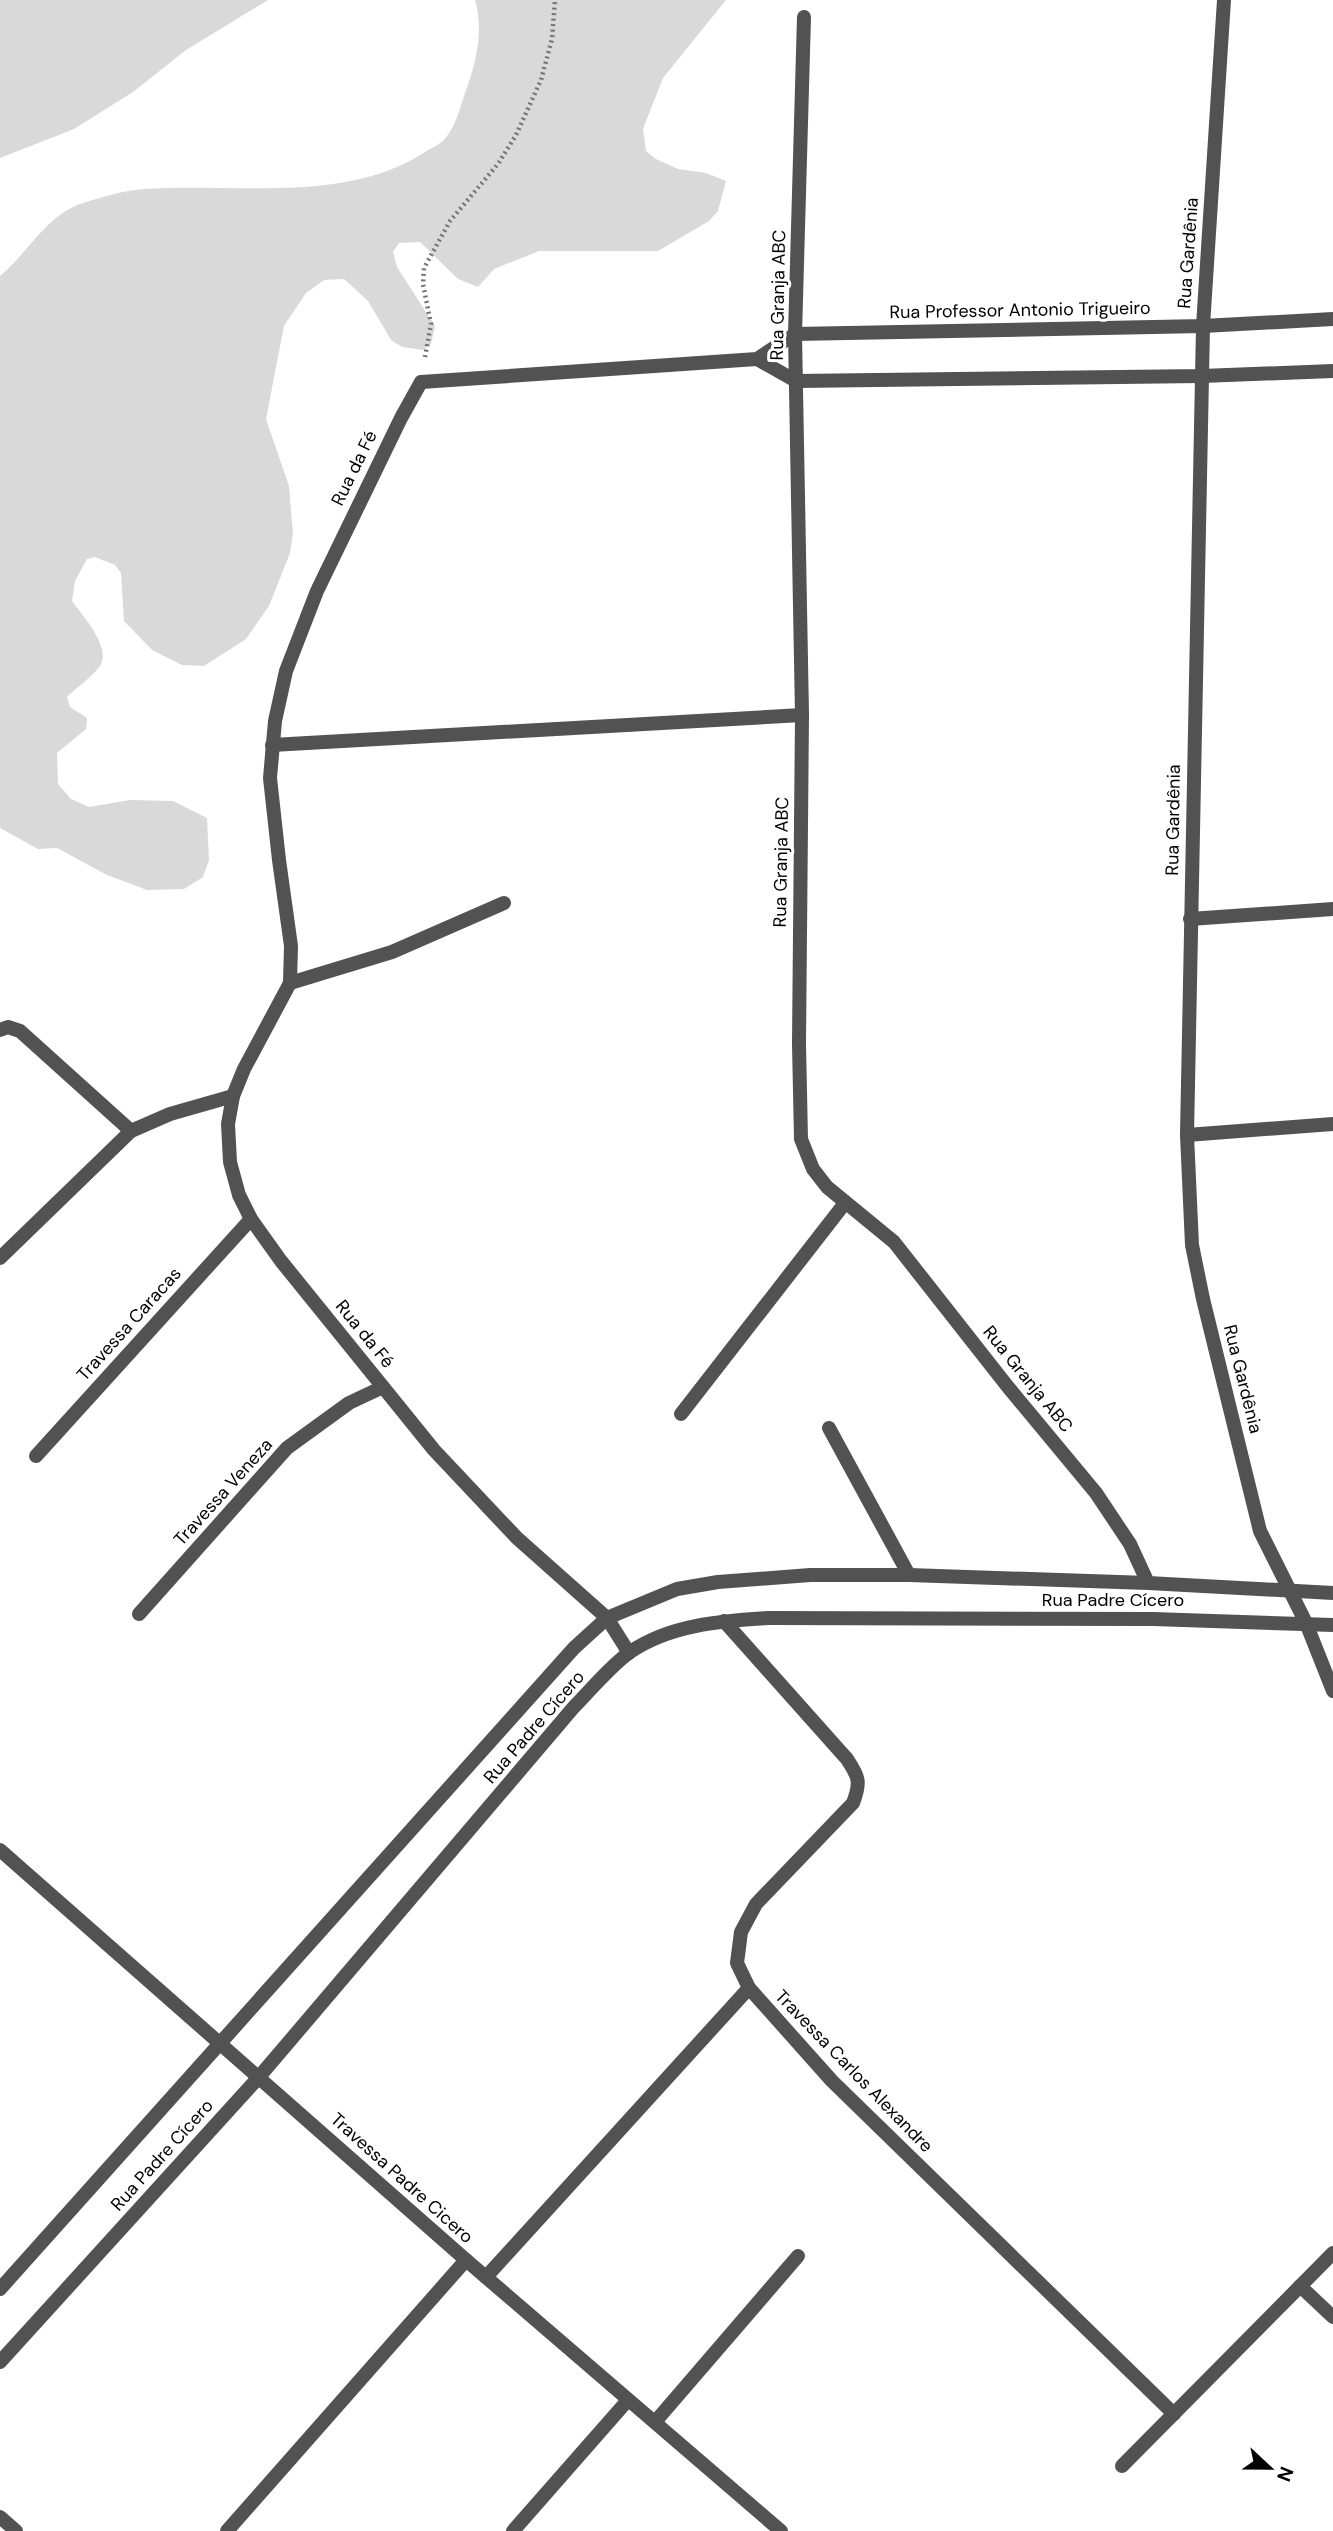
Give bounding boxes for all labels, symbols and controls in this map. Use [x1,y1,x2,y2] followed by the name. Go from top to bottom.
[1172,197,1204,309] street label: Rua Gardênia
[765,229,791,361] street label: Rua Granja ABC
[889,296,1151,324] street label: Rua Professor Antonio Trigueiro
[325,426,383,510] street label: Rua da Fé
[1160,764,1186,876] street label: Rua Gardênia
[768,796,794,928] street label: Rua Granja ABC
[71,1262,187,1386] street label: Travessa Caracas
[330,1295,400,1373] street label: Rua da Fé
[978,1321,1079,1437] street label: Rua Granja ABC
[1218,1322,1268,1436] street label: Rua Gardênia
[168,1433,278,1551] street label: Travessa Veneza
[1042,1588,1184,1612] street label: Rua Padre Cícero
[478,1665,590,1789] street label: Rua Padre Cícero
[770,1984,938,2158] street label: Travessa Carlos Alexandre
[105,2094,219,2216] street label: Rua Padre Cícero
[326,2107,478,2249] street label: Travessa Padre Cicero
[1235,2433,1305,2503] north arrow
[1271,2463,1299,2485] text: N

